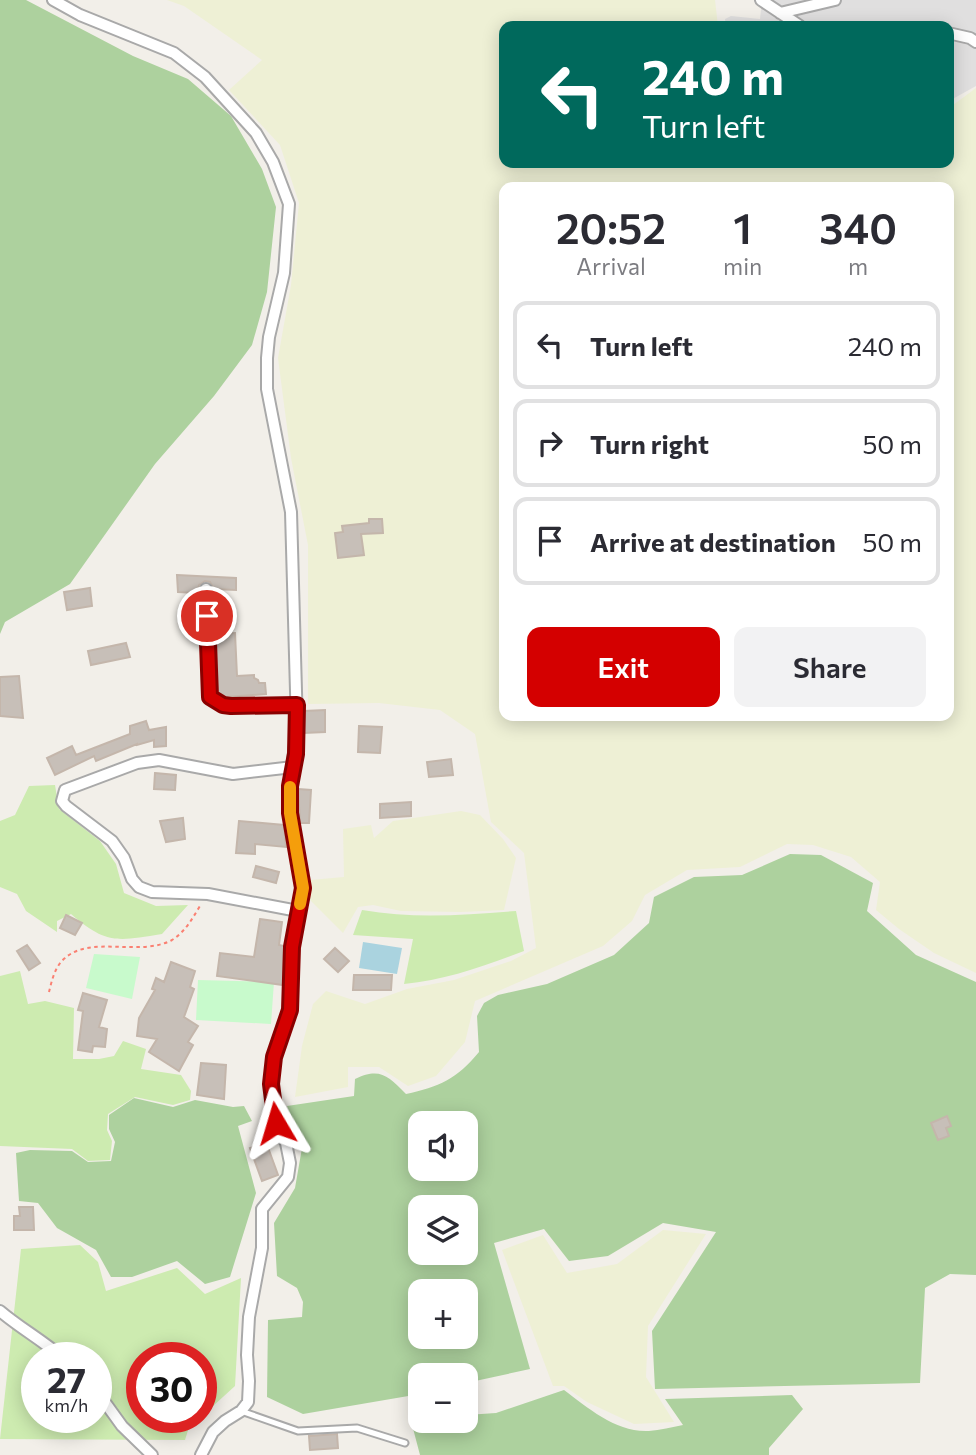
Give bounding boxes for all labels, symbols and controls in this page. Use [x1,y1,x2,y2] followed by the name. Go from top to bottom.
[642,45,784,105] text: 240 m
[527,49,618,140] icon: left
[642,105,766,145] text: Turn left
[556,201,666,253] text: 20:52
[733,201,752,253] text: 1
[819,201,897,253] text: 340
[576,252,646,280] text: Arrival
[723,252,762,280] text: min
[848,252,868,280] text: m
[531,326,569,364] icon: left
[590,330,693,361] text: Turn left
[848,330,922,361] text: 240 m
[531,424,569,462] icon: right
[590,428,709,459] text: Turn right
[862,428,922,459] text: 50 m
[531,522,569,560] icon: arrive
[590,526,836,557] text: Arrive at destination
[862,526,922,557] text: 50 m
[177,586,237,646] pin
[188,597,226,635] icon: arrive
[527,627,720,707] button: Exit
[734,627,926,707] button: Share
[239,1086,313,1160] position arrow
[408,1111,478,1433] map controls
[408,1111,478,1181] button: sound
[408,1195,478,1265] button: layers
[408,1279,478,1349] button: +
[126,1342,217,1433] speed limit sign: 30
[47,1357,86,1400] text: 27
[408,1363,478,1433] button: −
[45,1394,88,1416] text: km/h

